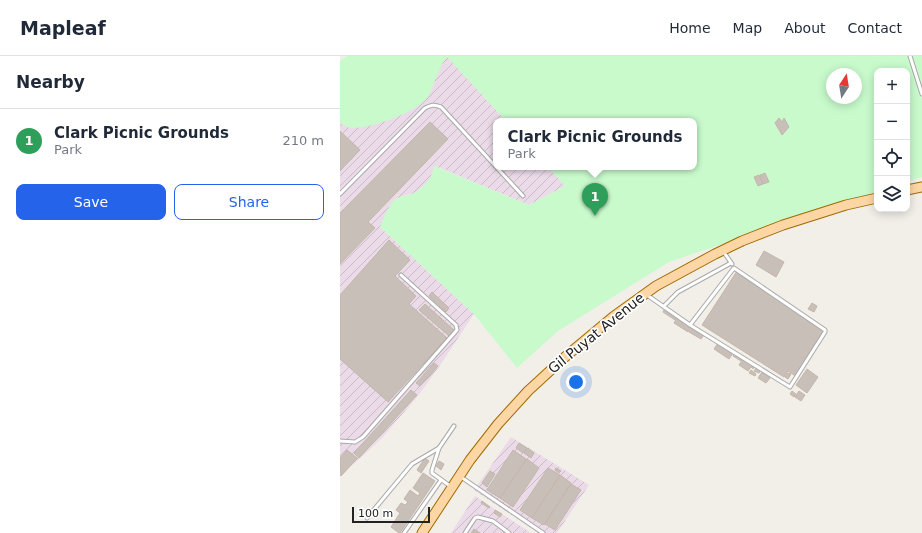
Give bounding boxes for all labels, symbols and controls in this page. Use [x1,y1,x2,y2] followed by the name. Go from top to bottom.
[20,17,106,39] text: Mapleaf
[669,20,711,36] text: Home
[733,20,762,36] text: Map
[784,20,826,36] text: About
[848,20,902,36] text: Contact
[826,68,862,104] north arrow
[874,68,910,212] map controls
[874,68,910,104] button: +
[16,72,85,92] text: Nearby
[874,104,910,140] button: −
[493,118,697,170] popup
[54,124,229,142] text: Clark Picnic Grounds
[508,128,682,146] text: Clark Picnic Grounds
[24,133,34,148] text: 1
[282,133,324,148] text: 210 m
[874,140,910,176] button: locate
[54,142,82,157] text: Park
[508,146,536,161] text: Park
[874,176,910,212] button: layers
[582,183,608,216] pin: 1
[16,184,166,220] button: Save
[174,184,324,220] button: Share
[545,289,647,377] street label: Gil Puyat Avenue
[566,372,586,392] your location
[352,505,430,524] scale bar
[358,507,393,520] text: 100 m

